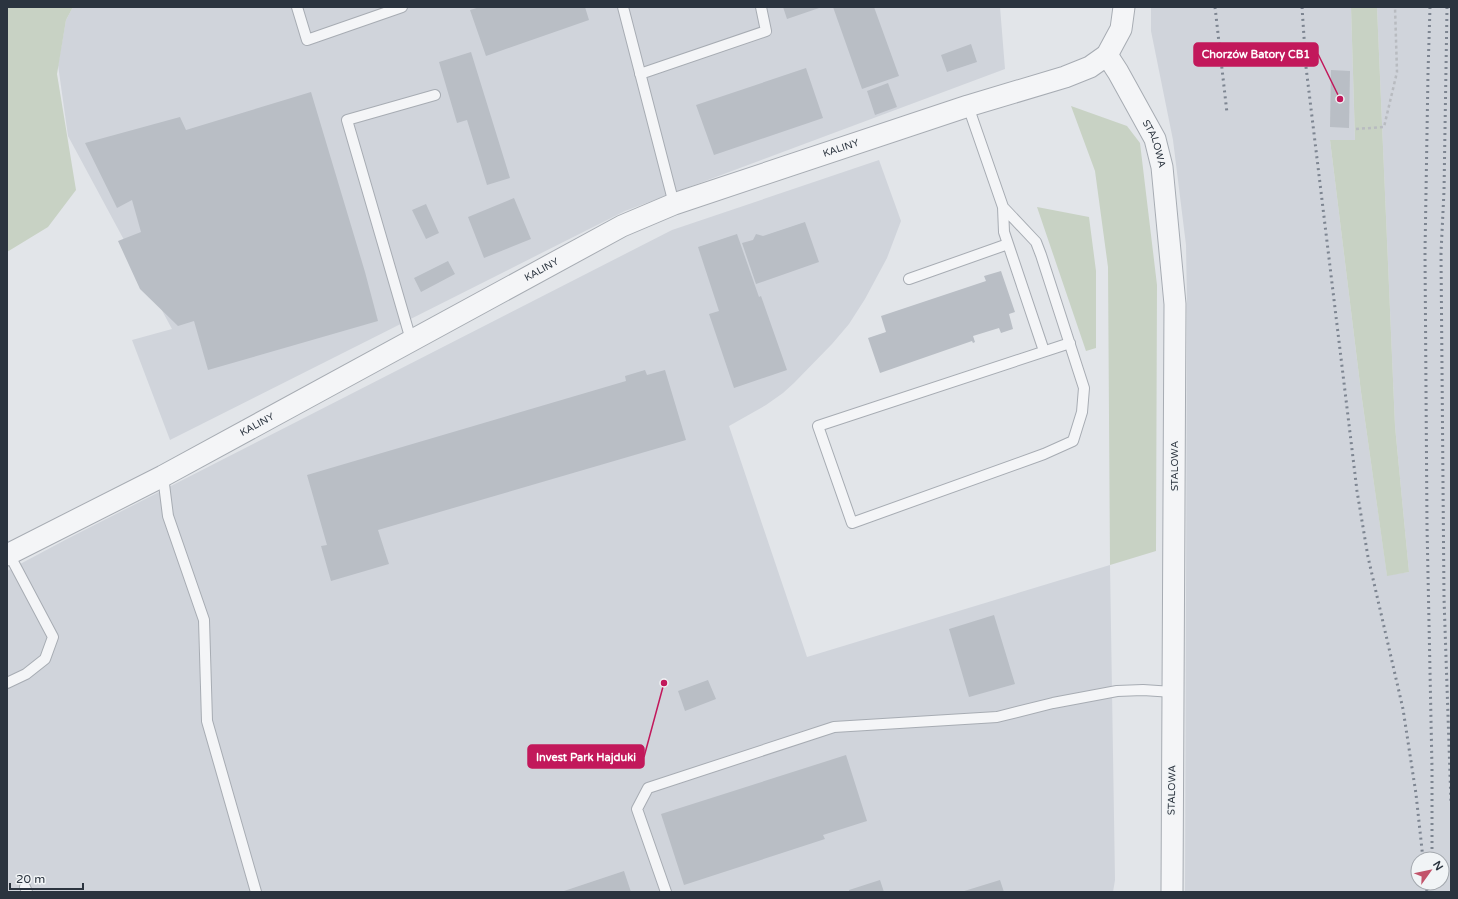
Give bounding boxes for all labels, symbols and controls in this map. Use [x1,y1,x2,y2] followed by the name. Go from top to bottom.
[1194,43,1318,66] callout: Chorzów Batory CB1
[1202,48,1310,62] text: Chorzów Batory CB1
[1140,118,1168,169] street label: STALOWA
[822,137,861,160] street label: KALINY
[522,255,561,284] street label: KALINY
[238,410,277,439] street label: KALINY
[1169,441,1181,491] street label: STALOWA
[528,745,644,768] callout: Invest Park Hajduki
[536,751,636,765] text: Invest Park Hajduki
[1166,765,1178,815] street label: STALOWA
[1410,851,1450,891] north arrow
[1430,859,1446,873] text: N
[10,865,83,891] scale bar
[16,872,45,886] text: 20 m

